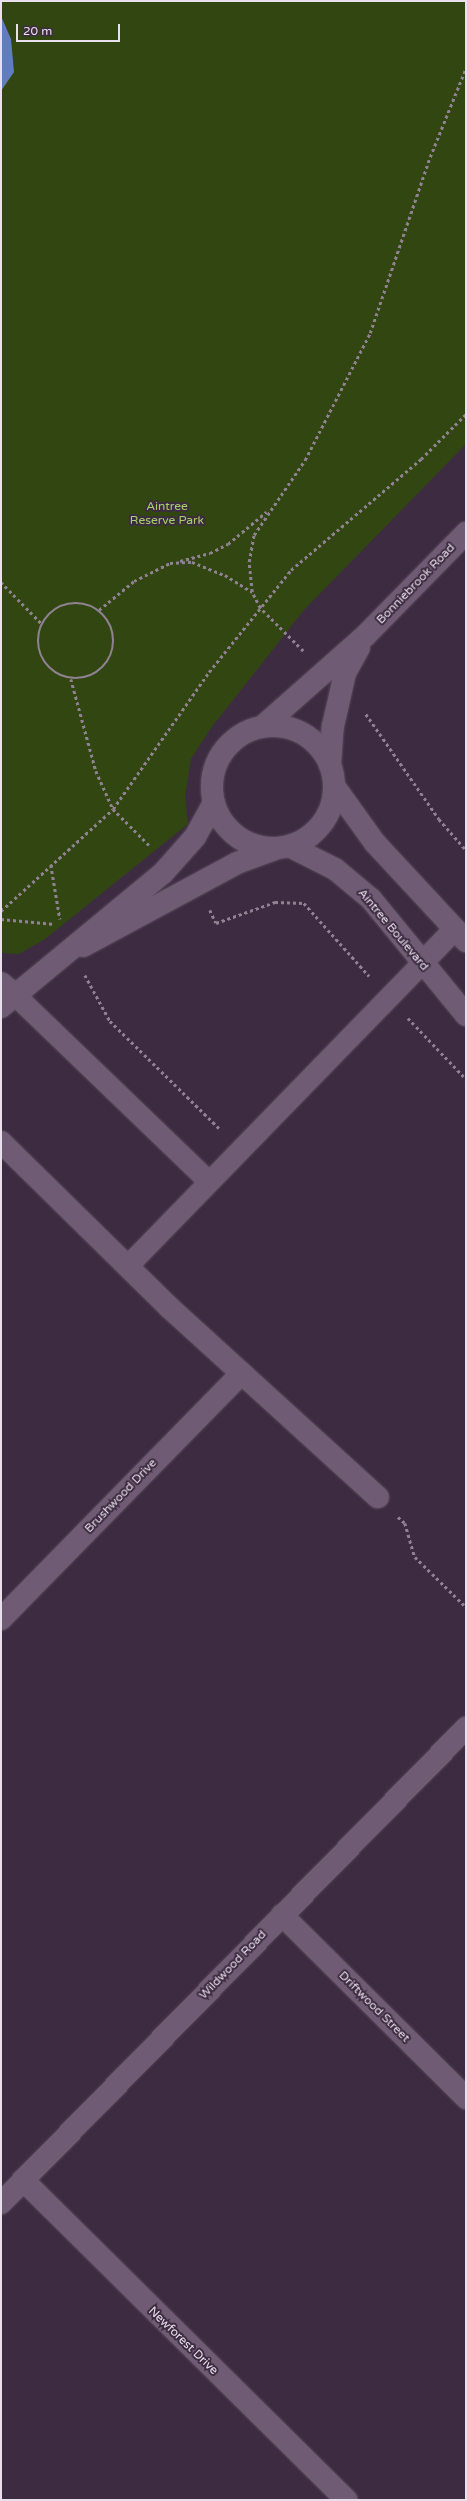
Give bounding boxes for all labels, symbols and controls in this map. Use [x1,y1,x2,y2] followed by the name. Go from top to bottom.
[18,16,122,42] scale bar
[23,24,52,38] text: 20 m
[130,500,204,528] park label: Aintree Reserve Park
[374,541,458,627] street label: Bonniebrook Road
[355,886,431,974] street label: Aintree Boulevard
[82,1456,160,1536] street label: Brushwood Drive
[196,1927,270,2003] street label: Wildwood Road
[336,1969,412,2045] street label: Driftwood Street
[145,2304,221,2378] street label: Newforest Drive

